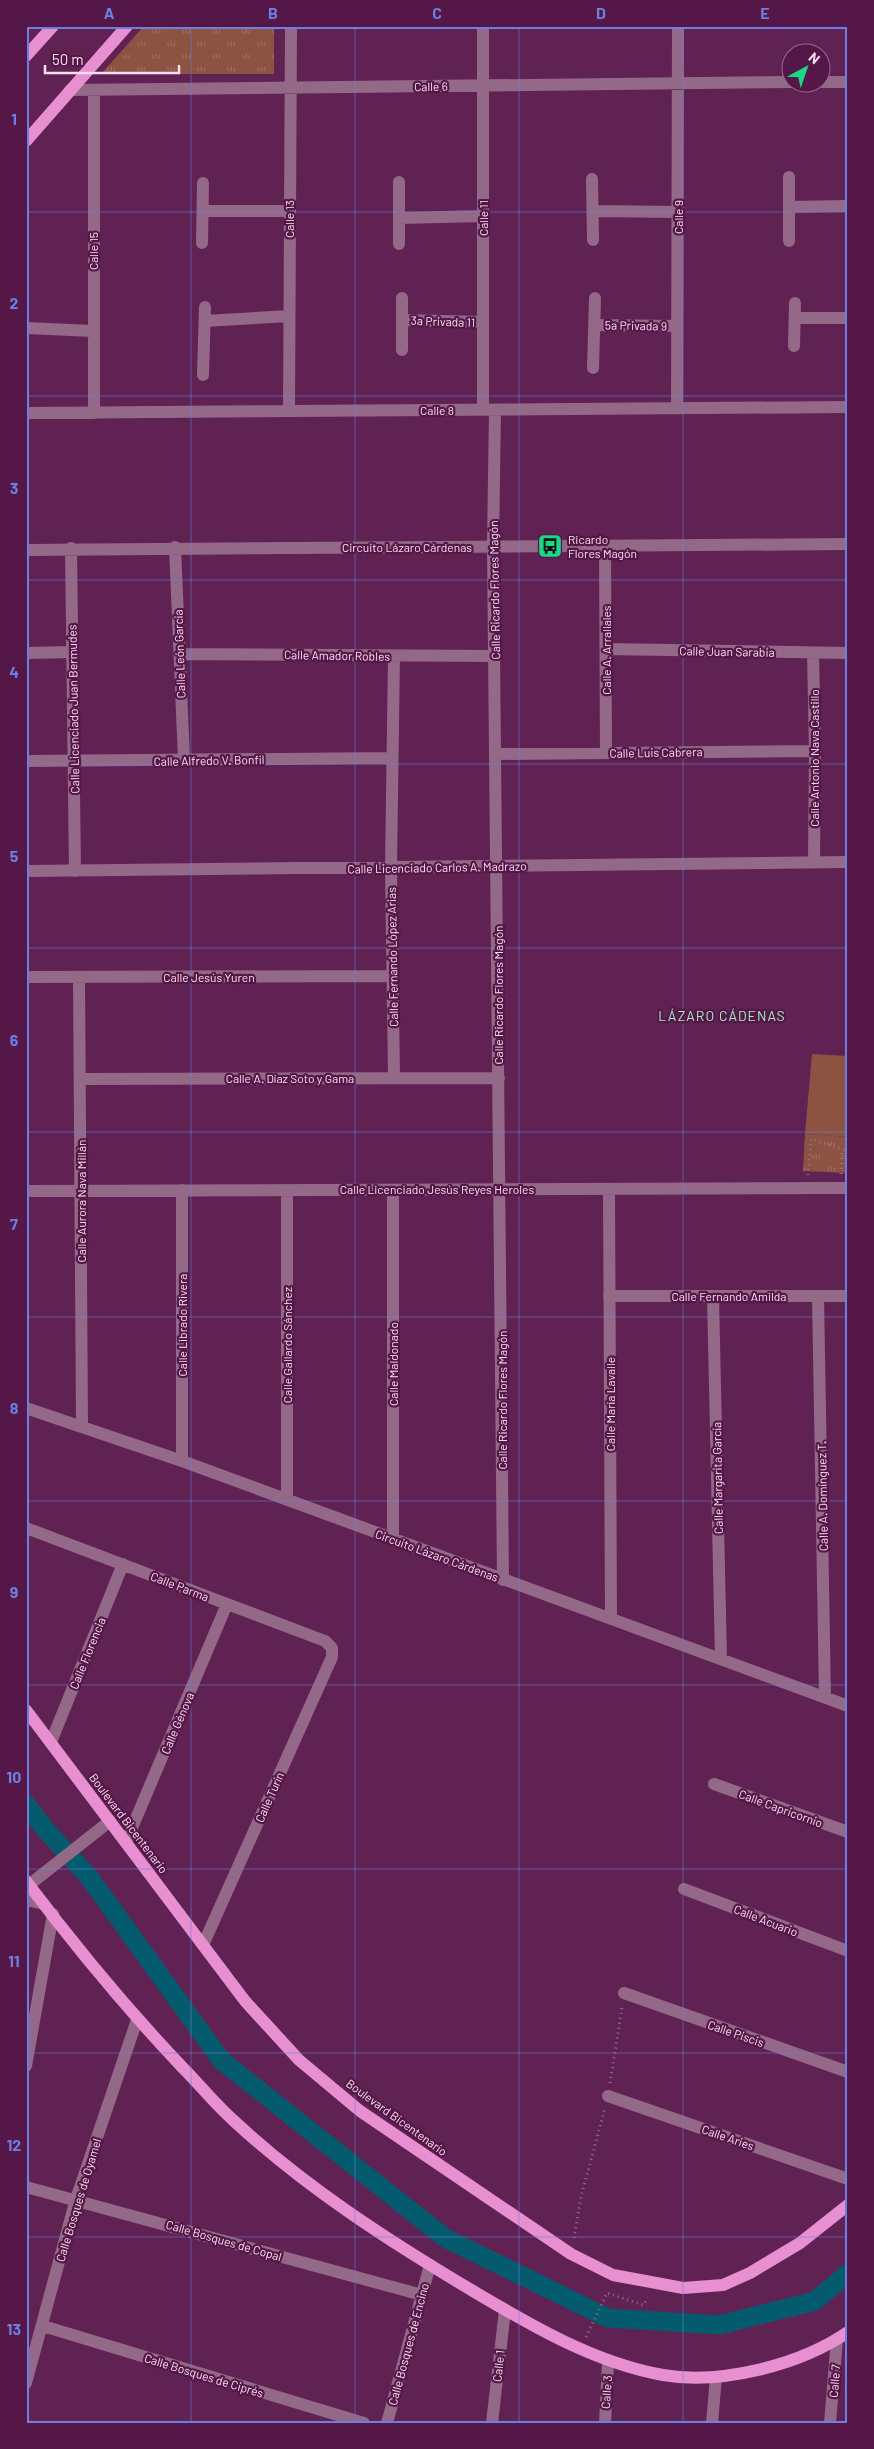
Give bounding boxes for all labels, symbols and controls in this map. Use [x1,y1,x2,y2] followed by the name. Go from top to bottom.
[104,3,115,22] text: A
[268,3,278,22] text: B
[432,3,442,22] text: C
[596,3,606,22] text: D
[760,3,770,22] text: E
[45,42,179,74] scale bar
[782,42,832,92] north arrow
[806,48,824,67] text: N
[52,50,84,68] text: 50 m
[414,79,448,93] street label: Calle 6
[11,109,17,128] text: 1
[282,200,296,238] street label: Calle 13
[476,200,490,236] street label: Calle 11
[671,200,685,234] street label: Calle 9
[86,232,100,270] street label: Calle 15
[10,293,19,312] text: 2
[411,313,475,329] street label: 3a Privada 11
[605,317,667,333] street label: 5a Privada 9
[420,403,454,417] street label: Calle 8
[10,478,18,497] text: 3
[486,520,502,660] street label: Calle Ricardo Flores Magón
[568,532,637,560] place label: Ricardo Flores Magón
[537,533,563,559] bus stop icon: Ricardo Flores Magón
[342,540,472,554] street label: Circuito Lázaro Cárdenas
[599,605,613,695] street label: Calle A. Arrallales
[170,609,188,699] street label: Calle León García
[65,624,81,794] street label: Calle Licenciado Juan Bermudes
[679,643,775,659] street label: Calle Juan Sarabia
[284,647,390,663] street label: Calle Amador Robles
[9,662,19,681] text: 4
[807,689,821,827] street label: Calle Antonio Nava Castillo
[609,744,703,760] street label: Calle Luis Cabrera
[153,752,265,768] street label: Calle Alfredo V. Bonfil
[10,846,19,865] text: 5
[347,858,527,876] street label: Calle Licenciado Carlos A. Madrazo
[384,887,400,1027] street label: Calle Fernando López Arias
[491,925,505,1065] street label: Calle Ricardo Flores Magón
[163,970,255,984] street label: Calle Jesús Yuren
[658,1007,786,1024] district label: LÁZARO CÁDENAS
[10,1030,19,1049] text: 6
[226,1071,354,1085] street label: Calle A. Díaz Soto y Gama
[74,1139,88,1263] street label: Calle Aurora Nava Millán
[340,1182,534,1196] street label: Calle Licenciado Jesús Reyes Heroles
[10,1214,18,1233] text: 7
[175,1274,189,1376] street label: Calle Librado Rivera
[280,1287,294,1403] street label: Calle Gallardo Sánchez
[672,1289,786,1303] street label: Calle Fernando Amilda
[386,1322,400,1406] street label: Calle Maldonado
[495,1330,509,1470] street label: Calle Ricardo Flores Magón
[603,1357,617,1451] street label: Calle María Lavalle
[10,1398,19,1417] text: 8
[709,1422,725,1534] street label: Calle Margarita García
[814,1441,830,1551] street label: Calle A. Domínguez T.
[373,1526,501,1584] street label: Circuito Lázaro Cárdenas
[149,1568,211,1604] street label: Calle Parma
[10,1582,18,1601] text: 9
[66,1615,108,1691] street label: Calle Florencia
[158,1690,196,1756] street label: Calle Génova
[7,1767,21,1786] text: 10
[87,1770,171,1876] street label: Boulevard Bicentenario
[252,1770,286,1824] street label: Calle Turín
[737,1786,825,1830] street label: Calle Capricornio
[732,1901,800,1939] street label: Calle Acuario
[8,1951,20,1970] text: 11
[706,2017,766,2049] street label: Calle Piscis
[344,2076,450,2158] street label: Boulevard Bicentenario
[700,2122,756,2153] street label: Calle Aries
[7,2135,21,2154] text: 12
[53,2137,103,2263] street label: Calle Bosques de Oyamel
[165,2217,283,2263] street label: Calle Bosques de Copal
[385,2281,431,2407] street label: Calle Bosques de Encino
[7,2319,21,2338] text: 13
[489,2349,507,2383] street label: Calle 1
[143,2350,265,2400] street label: Calle Bosques de Ciprés
[826,2364,842,2398] street label: Calle 7
[598,2375,614,2409] street label: Calle 3

